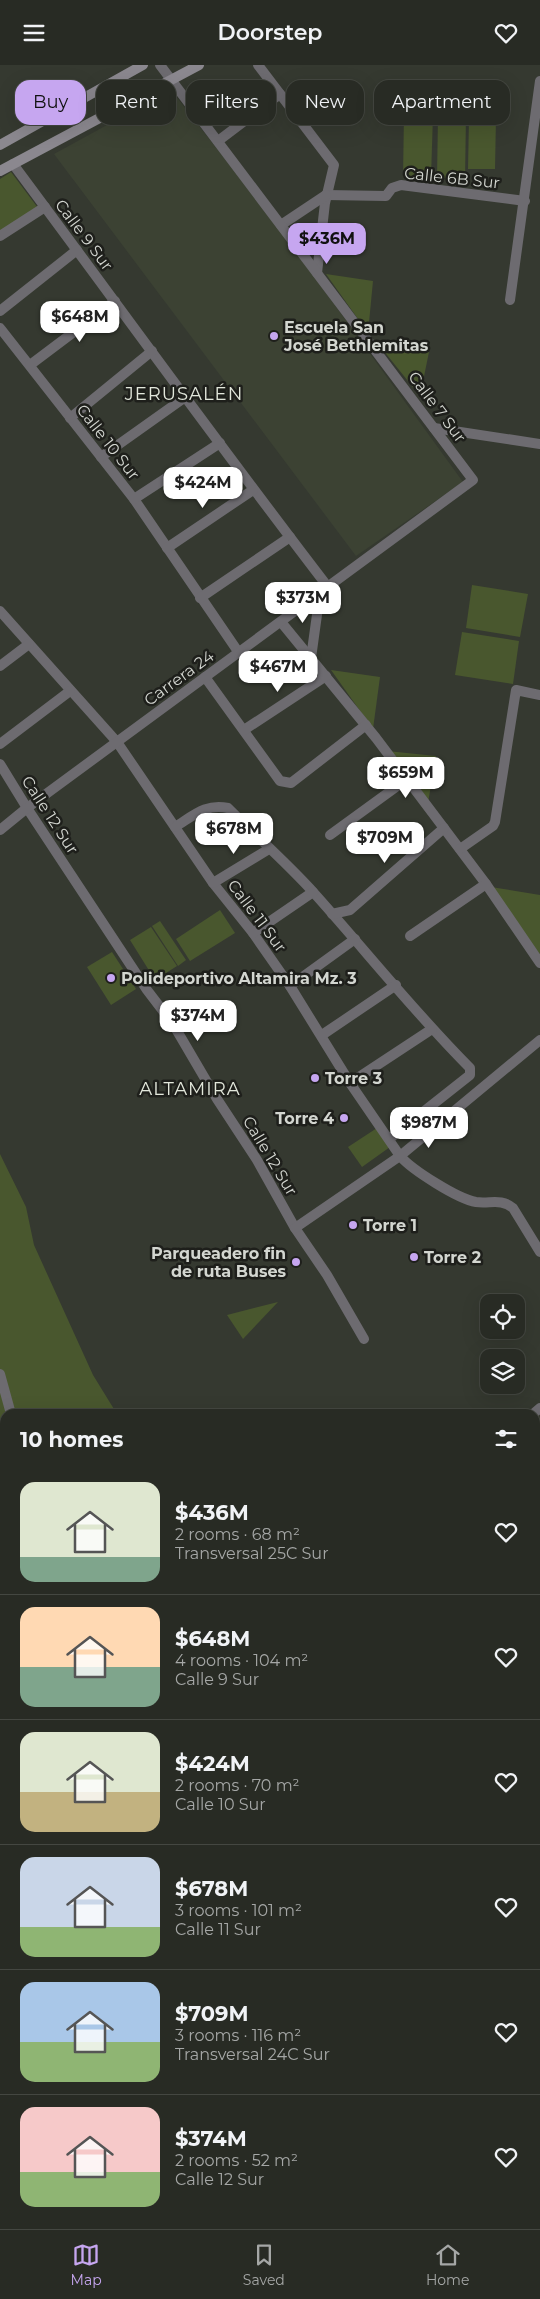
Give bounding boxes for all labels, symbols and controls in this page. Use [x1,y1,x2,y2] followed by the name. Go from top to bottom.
[20,19,48,47] icon: menu
[218,19,322,46] text: Doorstep
[492,19,520,47] icon: heart
[15,80,86,125] chip: Buy
[96,80,176,125] chip: Rent
[186,80,276,125] chip: Filters
[286,80,364,125] chip: New
[374,80,510,125] chip: Apartment
[403,164,501,192] street label: Calle 6B Sur
[51,196,117,274] street label: Calle 9 Sur
[292,223,362,265] pin: $436M
[299,229,355,248] text: $436M
[45,301,115,343] pin: $648M
[51,307,109,326] text: $648M
[283,318,429,355] place label: Escuela San José Bethlemitas
[268,330,280,342] marker: Escuela San José Bethlemitas
[404,368,470,446] street label: Calle 7 Sur
[124,383,243,405] district label: JERUSALÉN
[73,400,143,484] street label: Calle 10 Sur
[168,467,238,509] pin: $424M
[175,473,231,492] text: $424M
[268,581,338,624] pin: $373M
[276,588,330,607] text: $373M
[140,646,218,710] street label: Carrera 24
[243,651,313,693] pin: $467M
[250,657,306,676] text: $467M
[371,757,441,799] pin: $659M
[378,763,434,782] text: $659M
[18,772,82,858] street label: Calle 12 Sur
[199,813,269,855] pin: $678M
[206,819,262,838] text: $678M
[350,821,420,864] pin: $709M
[357,828,413,847] text: $709M
[224,876,290,956] street label: Calle 11 Sur
[121,969,357,988] place label: Polideportivo Altamira Mz. 3
[105,972,117,984] marker: Polideportivo Altamira Mz. 3
[163,999,233,1042] pin: $374M
[171,1006,225,1025] text: $374M
[325,1069,382,1088] place label: Torre 3
[309,1072,321,1084] marker: Torre 3
[139,1078,241,1100] district label: ALTAMIRA
[394,1107,464,1149] pin: $987M
[275,1109,334,1128] place label: Torre 4
[338,1112,350,1124] marker: Torre 4
[239,1113,301,1199] street label: Calle 12 Sur
[401,1113,457,1132] text: $987M
[363,1216,417,1235] place label: Torre 1
[347,1219,359,1231] marker: Torre 1
[151,1244,286,1281] place label: Parqueadero fin de ruta Buses
[424,1248,481,1267] place label: Torre 2
[408,1251,420,1263] marker: Torre 2
[290,1256,302,1268] marker: Parqueadero fin de ruta Buses
[480,1294,525,1394] map controls
[480,1294,525,1339] button: locate
[480,1349,525,1394] button: layers
[492,1425,520,1453] icon: filters
[20,1427,123,1452] text: 10 homes
[175,1500,249,1525] text: $436M
[60,1502,120,1562] icon: home
[492,1518,520,1546] icon: heart
[175,1525,300,1544] text: 2 rooms · 68 m²
[175,1544,329,1563] text: Transversal 25C Sur
[175,1626,250,1651] text: $648M
[60,1627,120,1687] icon: home
[492,1643,520,1671] icon: heart
[175,1651,308,1670] text: 4 rooms · 104 m²
[175,1670,259,1689] text: Calle 9 Sur
[175,1751,250,1776] text: $424M
[60,1752,120,1812] icon: home
[492,1768,520,1796] icon: heart
[175,1776,300,1795] text: 2 rooms · 70 m²
[175,1795,266,1814] text: Calle 10 Sur
[175,1876,248,1901] text: $678M
[60,1877,120,1937] icon: home
[492,1893,520,1921] icon: heart
[175,1901,302,1920] text: 3 rooms · 101 m²
[175,1920,261,1939] text: Calle 11 Sur
[175,2001,248,2026] text: $709M
[60,2002,120,2062] icon: home
[492,2018,520,2046] icon: heart
[175,2026,301,2045] text: 3 rooms · 116 m²
[175,2045,330,2064] text: Transversal 24C Sur
[175,2126,247,2151] text: $374M
[60,2127,120,2187] icon: home
[492,2143,520,2171] icon: heart
[175,2151,298,2170] text: 2 rooms · 52 m²
[175,2170,264,2189] text: Calle 12 Sur
[71,2241,102,2289] tab: Map
[243,2241,285,2289] tab: Saved
[426,2241,469,2289] tab: Home

